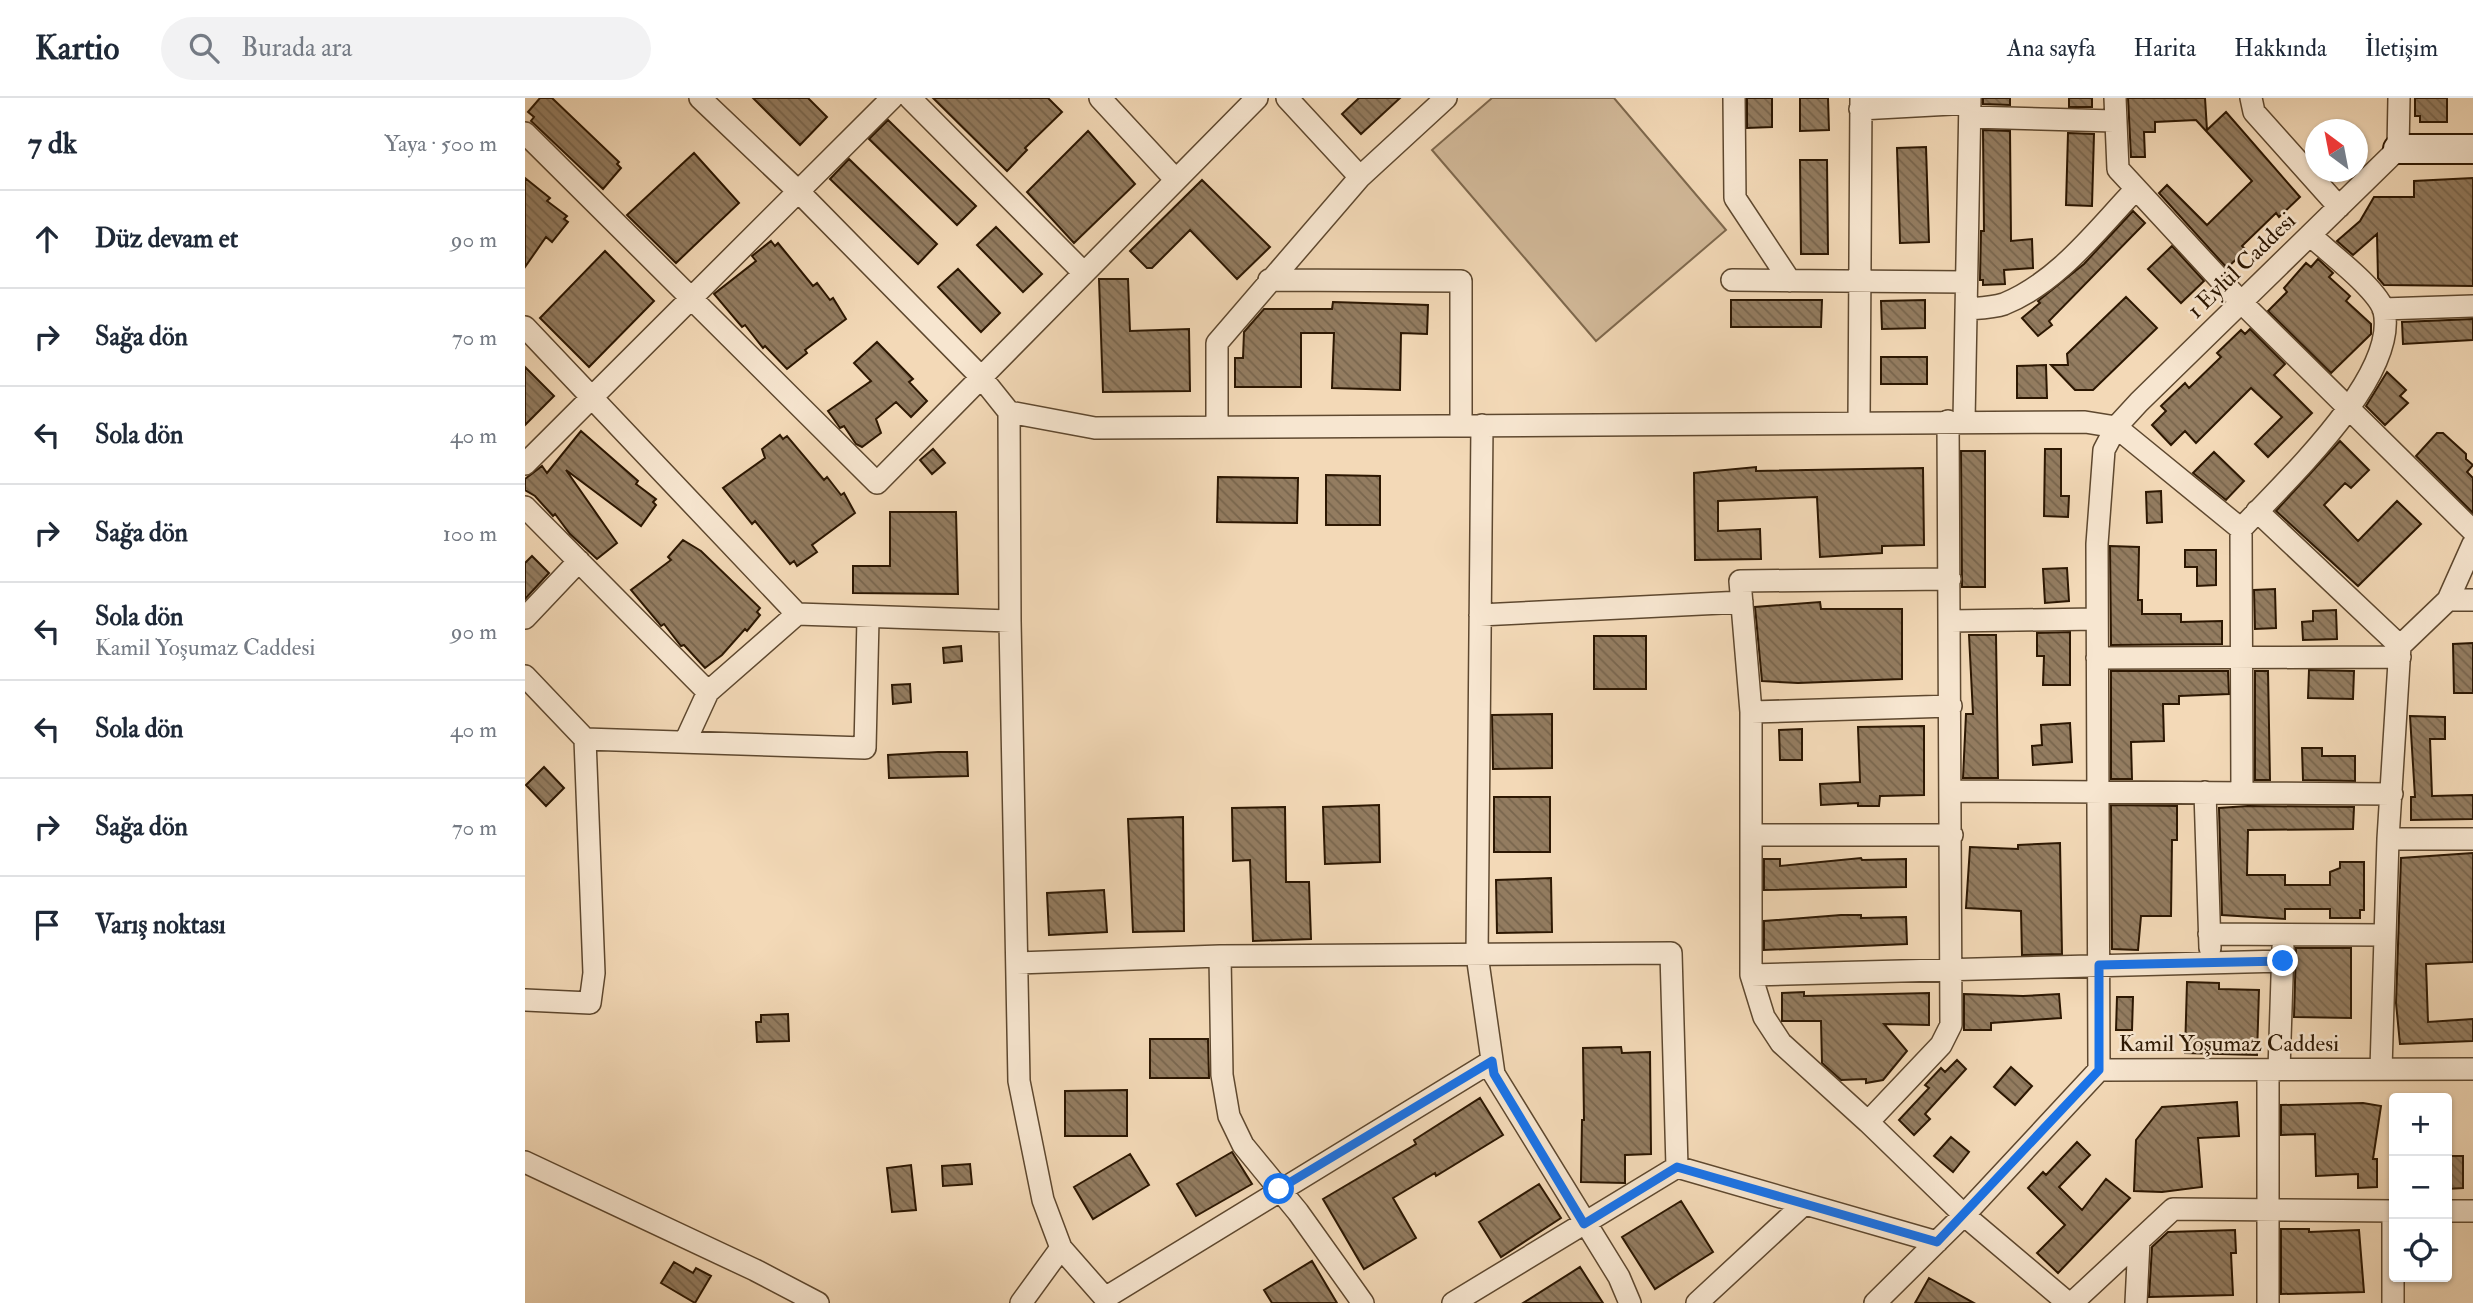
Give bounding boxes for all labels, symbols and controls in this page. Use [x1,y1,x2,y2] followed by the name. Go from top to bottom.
[161,17,651,80] search box
[35,28,119,69] text: Kartio
[185,29,223,67] icon: search
[241,32,352,64] text: Burada ara
[2007,33,2096,64] text: Ana sayfa
[2134,33,2196,64] text: Harita
[2234,33,2327,64] text: Hakkında
[2365,33,2438,64] text: İletişim
[2305,119,2368,182] north arrow
[28,125,77,162] text: 7 dk
[384,129,497,158] text: Yaya · 500 m
[2181,206,2302,324] street label: 1 Eylül Caddesi
[28,220,66,258] icon: ahead
[95,223,238,255] text: Düz devam et
[451,225,497,254] text: 90 m
[28,318,66,356] icon: right
[95,321,188,353] text: Sağa dön
[452,323,497,352] text: 70 m
[28,416,66,454] icon: left
[95,419,183,451] text: Sola dön
[450,421,497,450] text: 40 m
[28,514,66,552] icon: right
[95,517,188,549] text: Sağa dön
[443,519,497,548] text: 100 m
[95,601,183,633] text: Sola dön
[28,612,66,650] icon: left
[451,617,497,646] text: 90 m
[95,633,315,662] text: Kamil Yoşumaz Caddesi
[28,710,66,748] icon: left
[95,713,183,745] text: Sola dön
[450,715,497,744] text: 40 m
[28,808,66,846] icon: right
[95,811,188,843] text: Sağa dön
[452,813,497,842] text: 70 m
[28,906,66,944] icon: arrive
[95,909,226,941] text: Varış noktası
[2267,945,2298,976] route end
[2119,1029,2339,1058] street label: Kamil Yoşumaz Caddesi
[2389,1093,2452,1282] map controls
[2389,1093,2452,1156] button: +
[2389,1156,2452,1219] button: −
[1263,1173,1294,1204] route start
[2389,1219,2452,1282] button: locate

